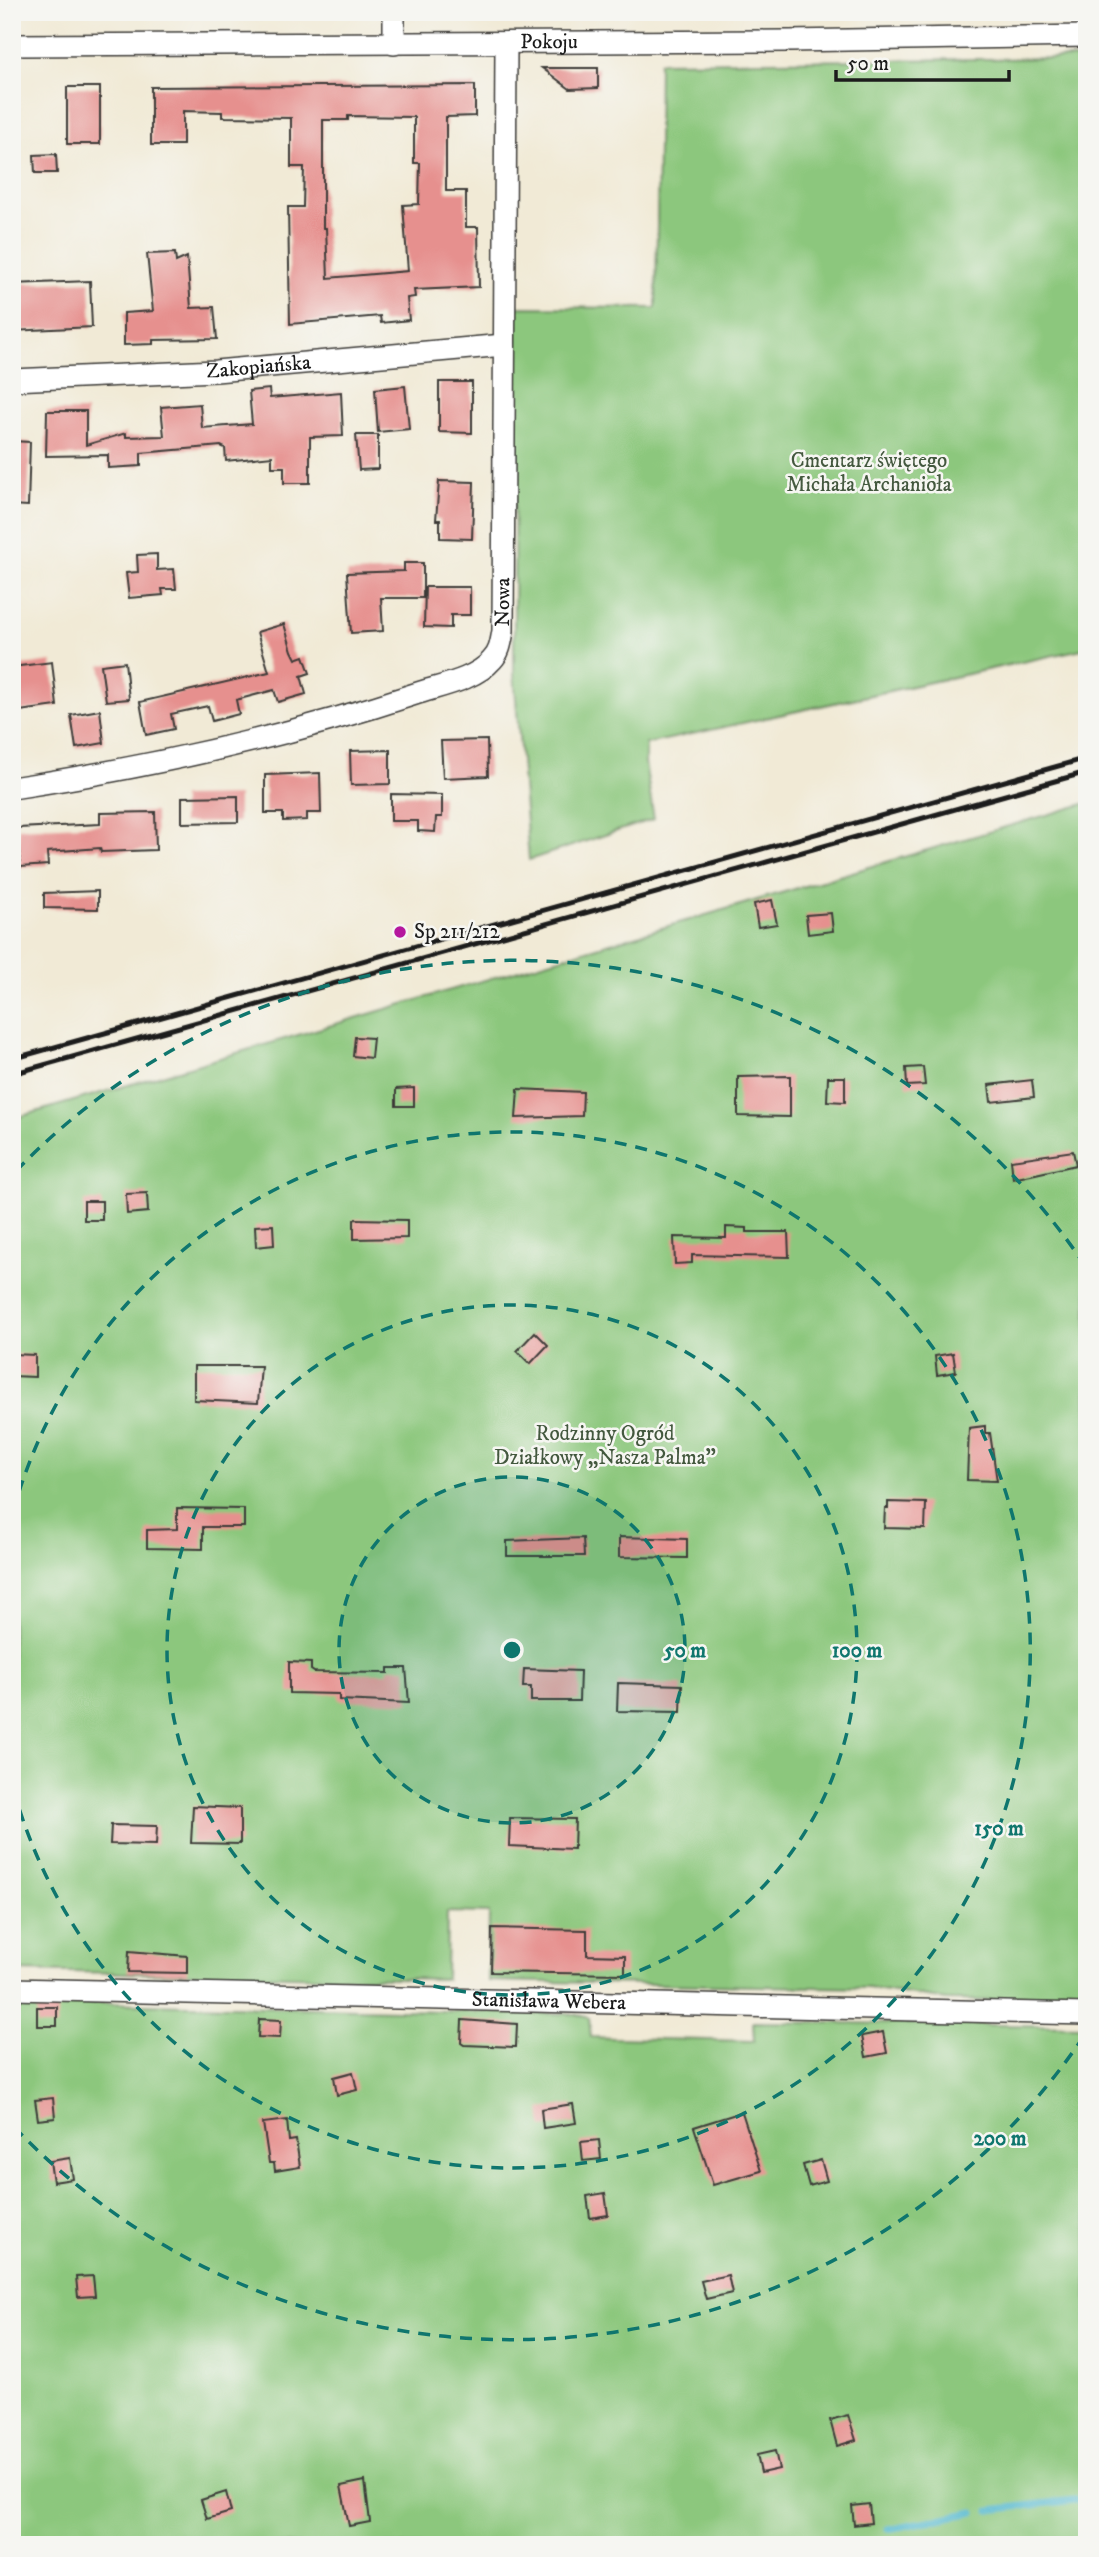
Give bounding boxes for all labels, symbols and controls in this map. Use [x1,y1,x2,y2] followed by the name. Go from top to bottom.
[520,29,578,55] street label: Pokoju
[836,38,1010,82] scale bar
[847,51,889,77] text: 50 m
[206,349,312,384] street label: Zakopiańska
[786,448,952,498] park label: Cmentarz świętego Michała Archanioła
[490,577,516,627] street label: Nowa
[414,919,501,945] place label: Sp 211/212
[392,924,408,940] marker: Sp 211/212
[494,1421,716,1471] park label: Rodzinny Ogród Działkowy „Nasza Palma”
[500,1638,524,1662] centre of rings
[663,1638,706,1664] text: 50 m
[832,1638,882,1664] text: 100 m
[974,1816,1024,1842] text: 150 m
[471,1987,626,2016] street label: Stanisława Webera
[973,2126,1027,2152] text: 200 m

